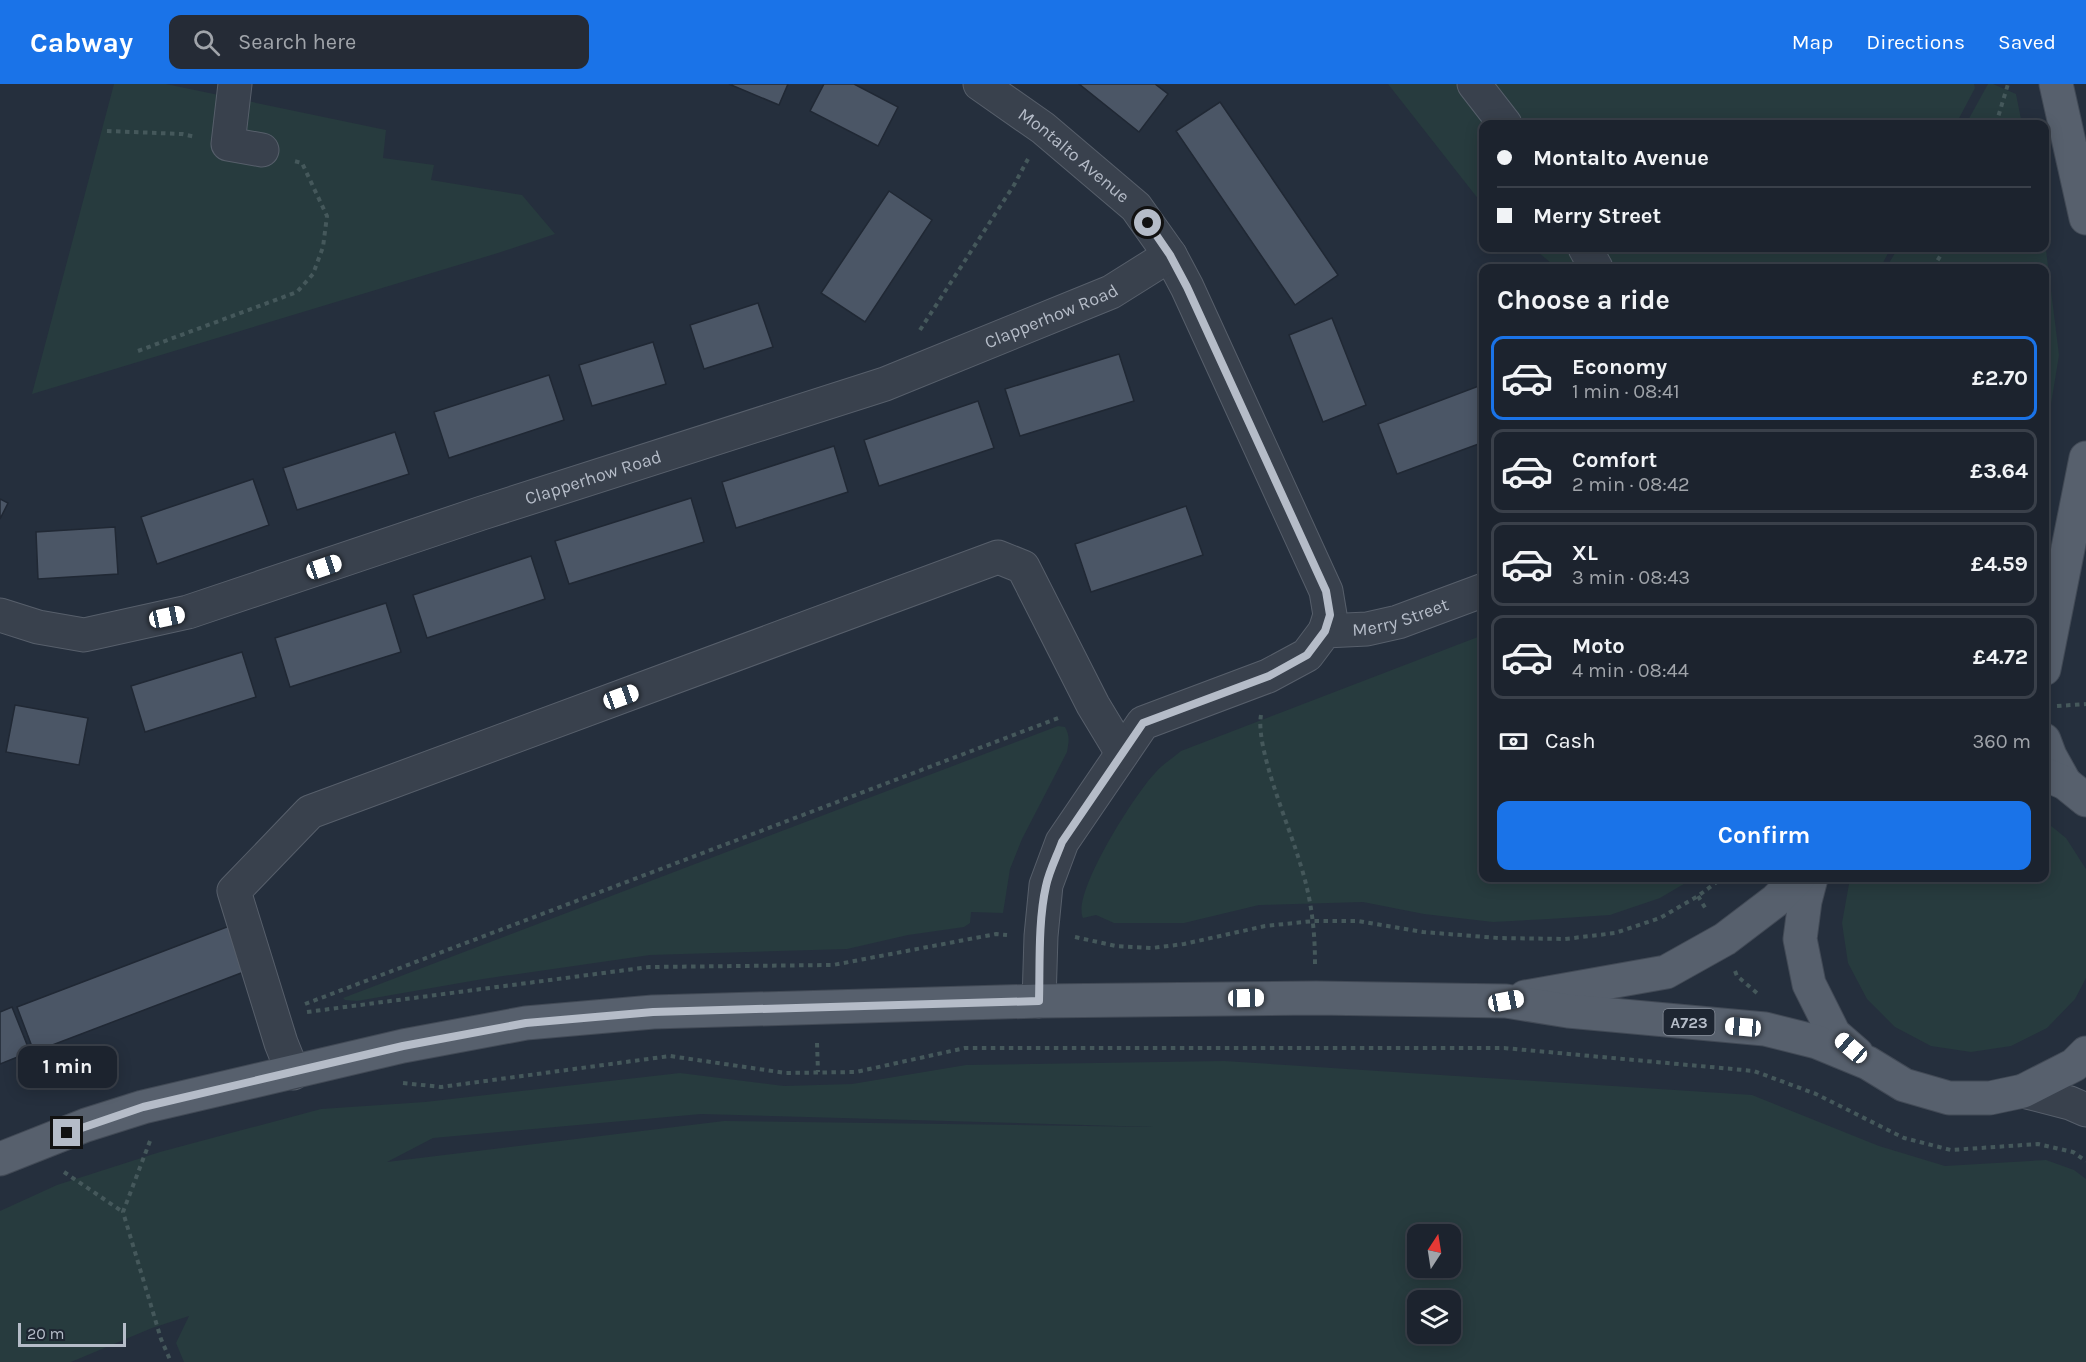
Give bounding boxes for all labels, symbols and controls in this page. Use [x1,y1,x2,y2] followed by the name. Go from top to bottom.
[169,15,589,69] search box
[30,26,133,59] text: Cabway
[190,26,223,59] icon: search
[238,29,356,55] text: Search here
[1792,30,1833,54] text: Map
[1866,30,1965,54] text: Directions
[1998,30,2056,54] text: Saved
[1014,103,1134,208] street label: Montalto Avenue
[1533,145,1709,171] text: Montalto Avenue
[1533,203,1661,229] text: Merry Street
[1134,209,1161,236] route start
[981,279,1123,353] street label: Clapperhow Road
[1497,284,1670,316] text: Choose a ride
[1500,351,1554,405] icon: car
[1572,354,1667,380] text: Economy
[1972,365,2028,391] text: £2.70
[1572,380,1680,403] text: 1 min · 08:41
[1500,444,1554,498] icon: car
[522,445,664,510] street label: Clapperhow Road
[1572,447,1657,473] text: Comfort
[1970,458,2028,484] text: £3.64
[1572,473,1690,496] text: 2 min · 08:42
[1500,537,1554,591] icon: car
[1572,540,1598,566] text: XL
[1971,551,2028,577] text: £4.59
[304,553,344,581] car
[1572,566,1690,589] text: 3 min · 08:43
[1352,593,1452,641] street label: Merry Street
[148,604,186,630] car
[1500,630,1554,684] icon: car
[1572,633,1625,659] text: Moto
[1973,644,2028,670] text: £4.72
[1572,659,1689,682] text: 4 min · 08:44
[601,682,641,712] car
[1497,725,1530,758] icon: cash
[1545,728,1595,754] text: Cash
[1972,730,2031,753] text: 360 m
[1497,801,2031,870] button: Confirm
[1228,989,1264,1007] car
[1487,989,1525,1013] car
[1664,1009,1714,1035] road number: A723
[1724,1016,1762,1038] car
[1832,1029,1870,1067] car
[17,1046,116,1088] callout: 1 min
[42,1055,93,1078] text: 1 min
[53,1119,80,1146] route end
[1407,1224,1461,1278] north arrow
[1407,1224,1461,1344] map controls
[1407,1290,1461,1344] button: layers
[18,1320,126,1348] scale bar
[27,1324,65,1343] text: 20 m

